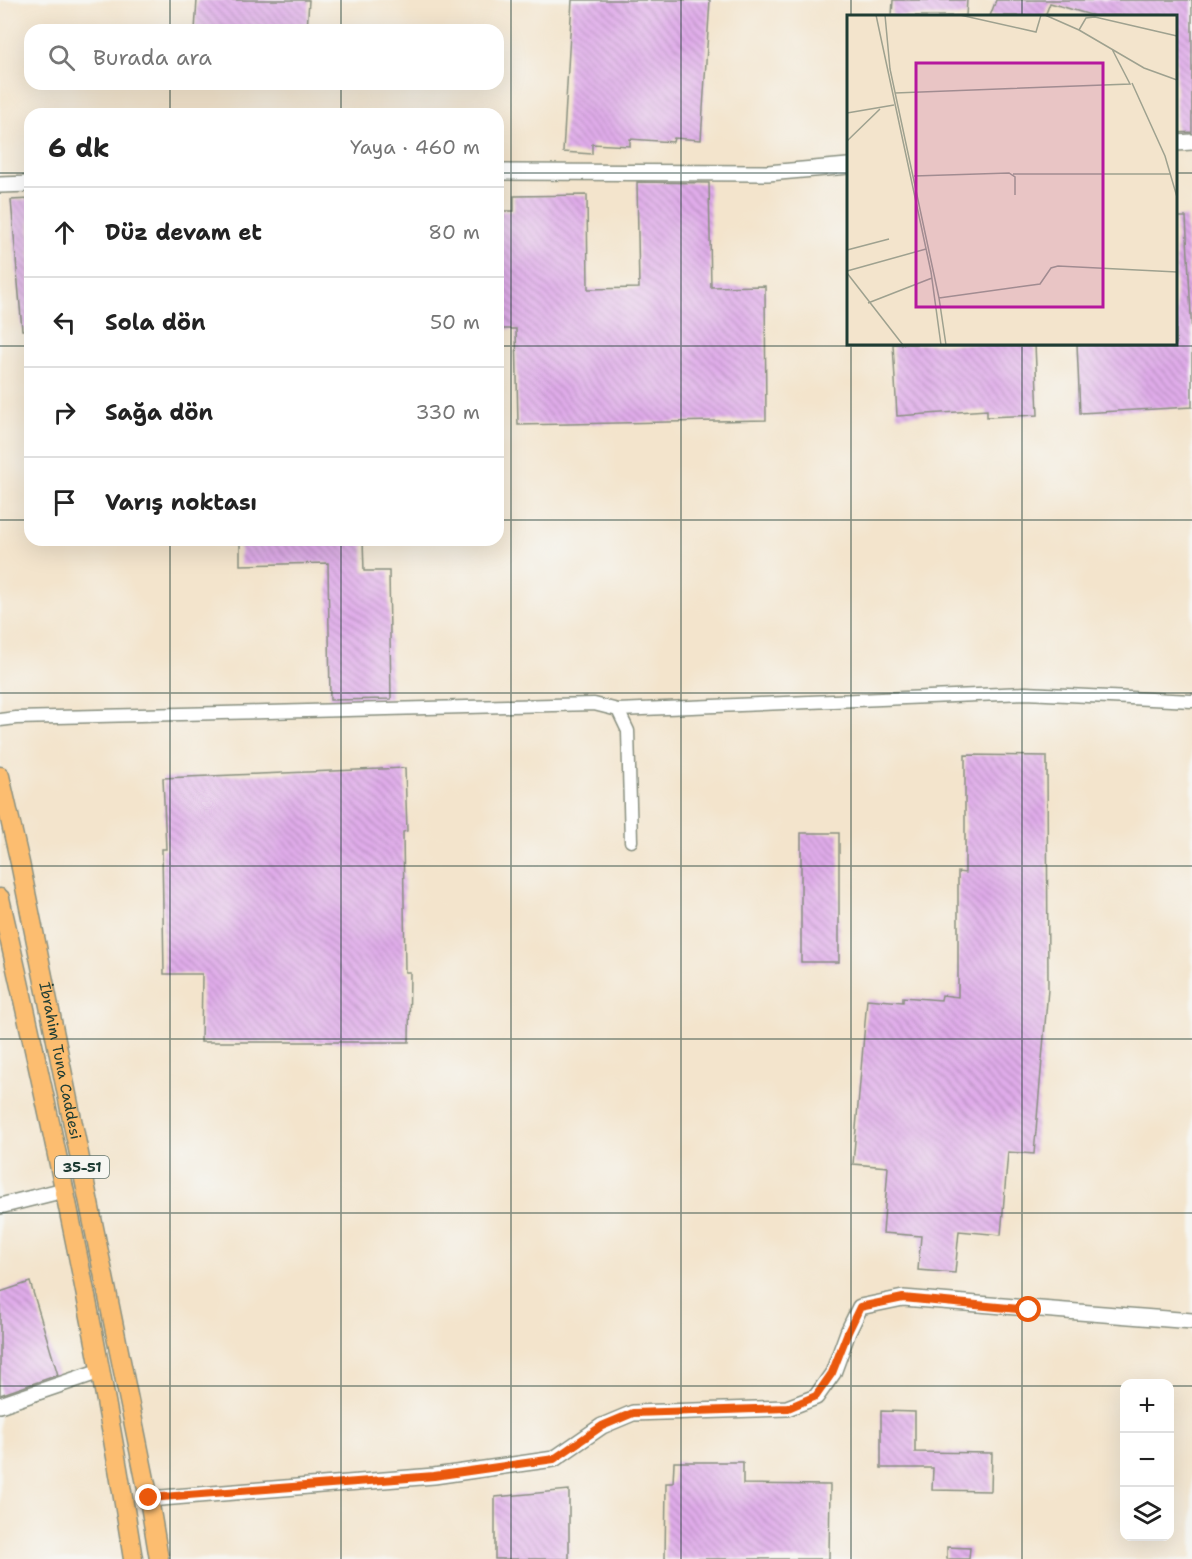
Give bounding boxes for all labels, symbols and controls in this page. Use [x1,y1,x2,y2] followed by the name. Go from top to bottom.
[847,15,1177,345] inset map
[24,24,504,90] search box
[45,41,78,74] icon: search
[93,43,212,72] text: Burada ara
[48,130,110,165] text: 6 dk
[350,134,480,160] text: Yaya · 460 m
[48,216,81,249] icon: ahead
[105,218,262,247] text: Düz devam et
[428,219,480,245] text: 80 m
[48,306,81,339] icon: left
[105,308,206,337] text: Sola dön
[430,309,480,335] text: 50 m
[48,396,81,429] icon: right
[105,398,213,427] text: Sağa dön
[416,399,480,425] text: 330 m
[48,486,81,519] icon: arrive
[105,488,257,517] text: Varış noktası
[34,980,86,1141] street label: İbrahim Tuna Caddesi
[55,1156,109,1178] road number: 35-51
[1015,1296,1041,1322] route start
[1120,1379,1174,1541] map controls
[1120,1379,1174,1433] button: +
[1120,1433,1174,1487] button: −
[135,1484,161,1510] route end
[1120,1487,1174,1541] button: layers

